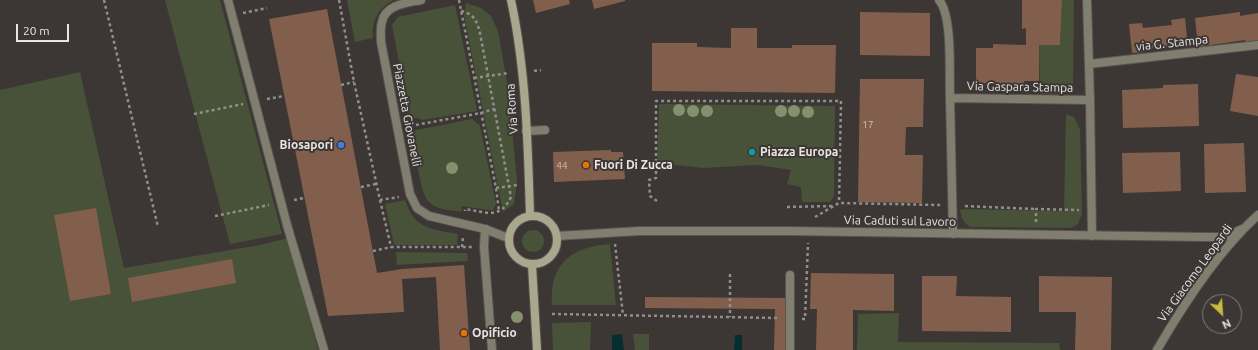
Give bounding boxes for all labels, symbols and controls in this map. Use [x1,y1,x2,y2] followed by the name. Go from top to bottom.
[18,16,71,42] scale bar
[23,24,50,37] text: 20 m
[1135,32,1209,54] street label: via G. Stampa
[390,62,424,168] street label: Piazzetta Giovanelli
[967,79,1073,95] street label: Via Gaspara Stampa
[503,83,521,135] street label: Via Roma
[862,119,874,131] house number: 17
[280,138,333,152] place label: Biosapori
[336,140,346,150] marker: Biosapori
[760,145,838,159] place label: Piazza Europa
[747,147,757,157] marker: Piazza Europa
[594,158,673,172] place label: Fuori Di Zucca
[556,160,568,172] house number: 44
[581,160,591,170] marker: Fuori Di Zucca
[844,213,956,229] street label: Via Caduti sul Lavoro
[1155,221,1235,325] street label: Via Giacomo Leopardi
[1202,294,1242,334] north arrow
[1220,317,1233,331] text: N
[472,326,517,340] place label: Opificio
[459,328,469,338] marker: Opificio

